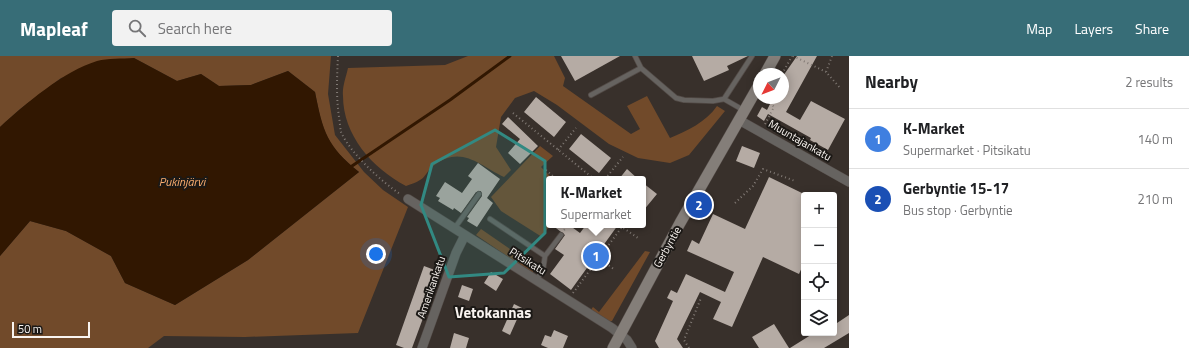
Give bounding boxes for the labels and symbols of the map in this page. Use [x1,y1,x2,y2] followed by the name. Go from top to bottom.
[753,68,789,104] north arrow
[765,115,835,165] street label: Muuntajankatu
[159,172,207,191] water label: Pukinjärvi
[686,190,712,220] pin: 2
[649,223,685,270] street label: Gerbyntie
[583,241,609,271] pin: 1
[506,243,550,279] street label: Pitsikatu
[366,244,386,264] your location
[413,254,449,320] street label: Amerikankatu
[455,301,531,324] district label: Vetokannas
[12,320,90,339] scale bar

